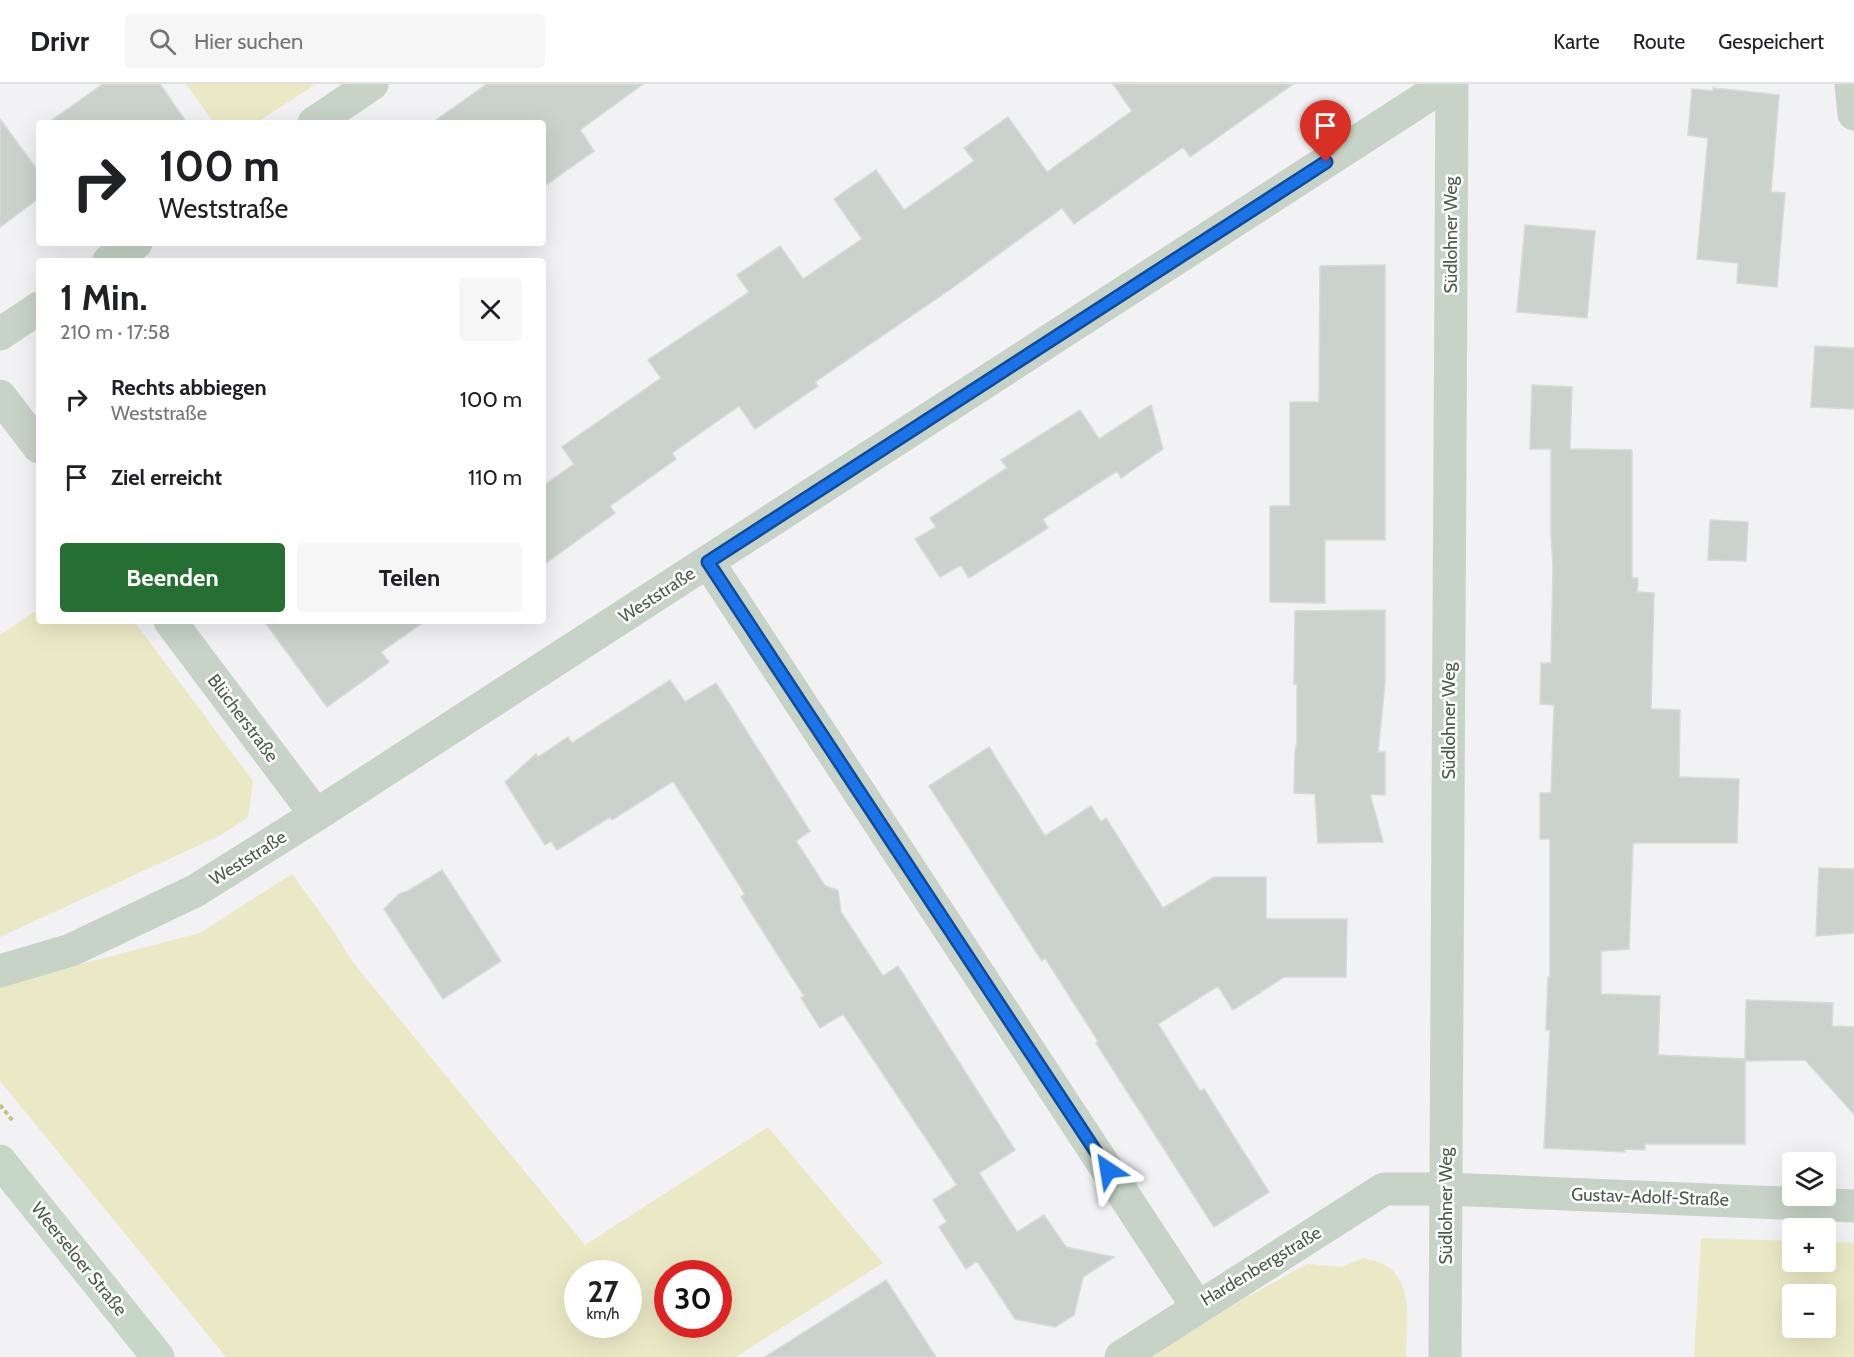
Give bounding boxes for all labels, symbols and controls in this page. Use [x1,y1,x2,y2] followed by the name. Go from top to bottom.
[125,14,545,68] search box
[30,24,89,58] text: Drivr
[146,25,179,58] icon: search
[194,28,303,55] text: Hier suchen
[1553,29,1600,54] text: Karte
[1633,29,1685,54] text: Route
[1718,29,1824,54] text: Gespeichert
[1300,100,1351,162] pin
[1309,109,1342,142] icon: arrive
[159,140,280,192] text: 100 m
[60,144,138,222] icon: right
[1440,175,1462,294] street label: Südlohner Weg
[159,192,288,225] text: Weststraße
[60,275,148,319] text: 1 Min.
[459,278,522,341] button: close
[60,320,170,344] text: 210 m · 17:58
[111,374,267,401] text: Rechts abbiegen
[60,383,93,416] icon: right
[460,386,522,413] text: 100 m
[111,401,207,425] text: Weststraße
[60,461,93,494] icon: arrive
[111,464,222,491] text: Ziel erreicht
[468,464,522,491] text: 110 m
[60,543,285,612] button: Beenden
[297,543,522,612] button: Teilen
[615,562,699,628] street label: Weststraße
[1438,661,1460,780] street label: Südlohner Weg
[203,670,283,766] street label: Blücherstraße
[206,826,290,890] street label: Weststraße
[1076,1138,1140,1202] position arrow
[1435,1146,1457,1265] street label: Südlohner Weg
[1782,1152,1836,1338] map controls
[1782,1152,1836,1206] button: layers
[1571,1183,1729,1211] street label: Gustav-Adolf-Straße
[26,1198,132,1320] street label: Weerseloer Straße
[1782,1218,1836,1272] button: +
[1197,1221,1325,1311] street label: Hardenbergstraße
[654,1260,732,1338] speed limit sign: 30
[587,1273,619,1310] text: 27
[1782,1284,1836,1338] button: −
[587,1305,619,1323] text: km/h

